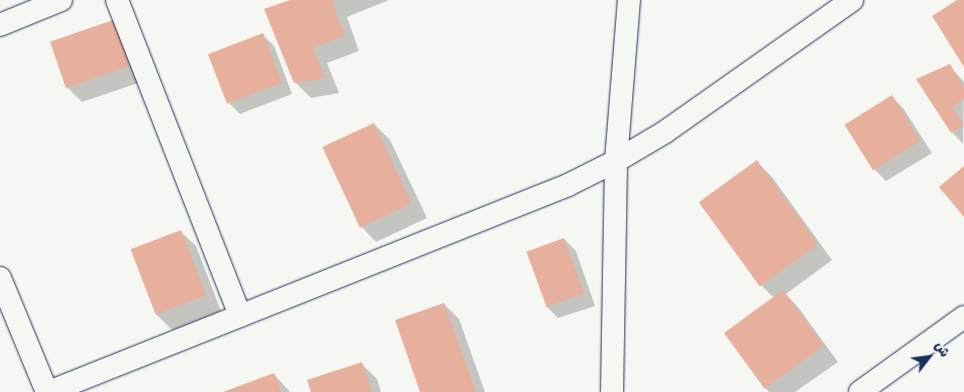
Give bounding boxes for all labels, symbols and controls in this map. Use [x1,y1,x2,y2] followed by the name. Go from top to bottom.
[904,332,954,382] north arrow
[931,338,954,360] text: ش

